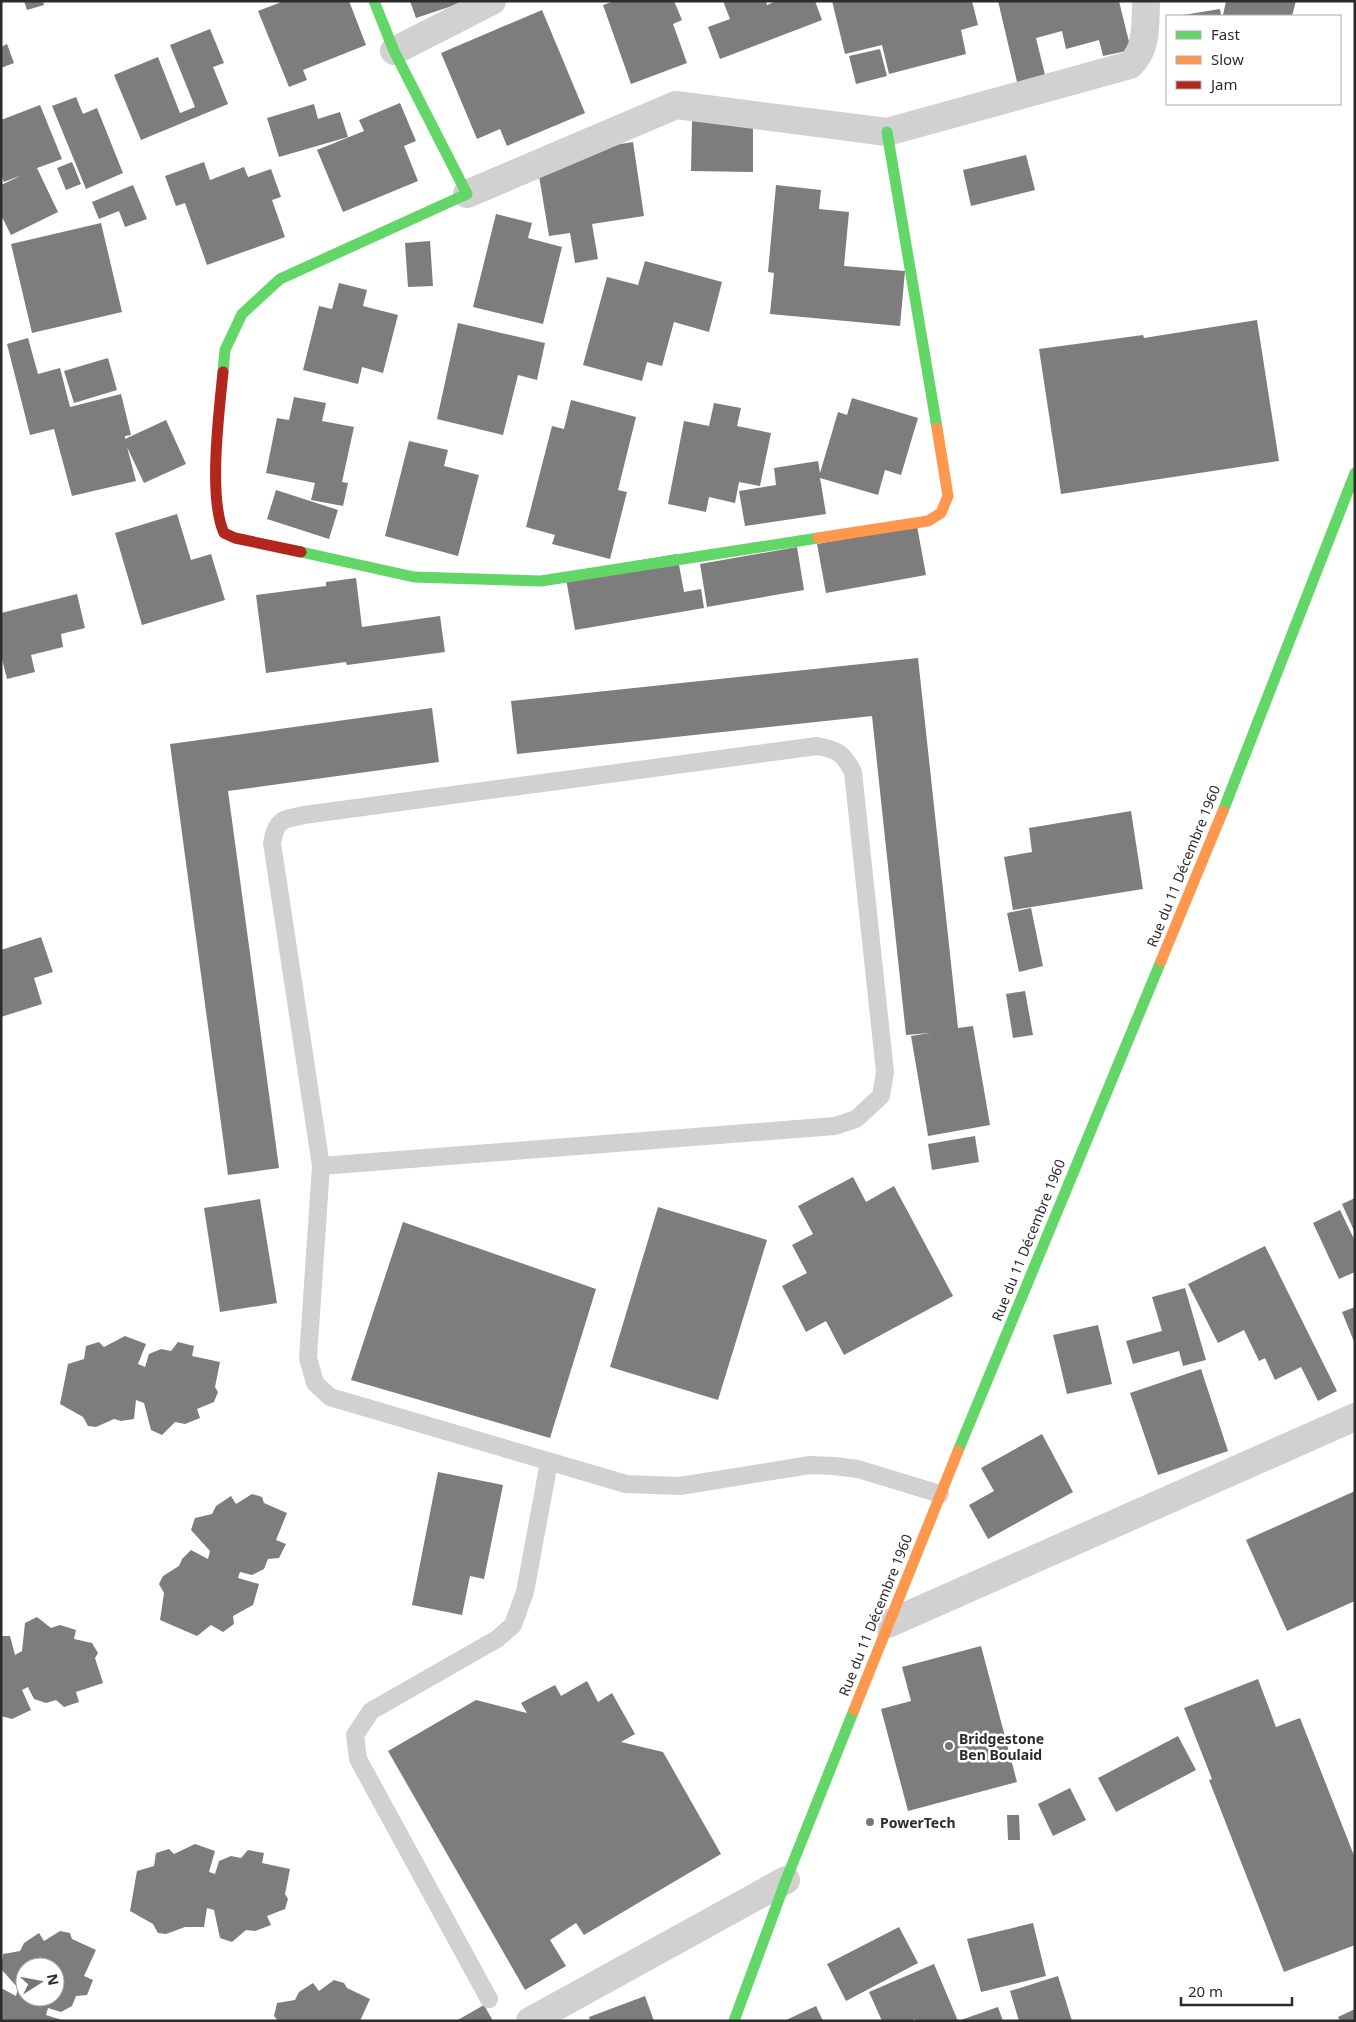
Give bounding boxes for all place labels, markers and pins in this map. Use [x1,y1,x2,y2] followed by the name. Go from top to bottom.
[959,1729,1044,1764] place label: Bridgestone Ben Boulaid
[943,1740,955,1752] marker: Bridgestone Ben Boulaid
[880,1813,956,1832] place label: PowerTech
[864,1816,876,1828] marker: PowerTech

